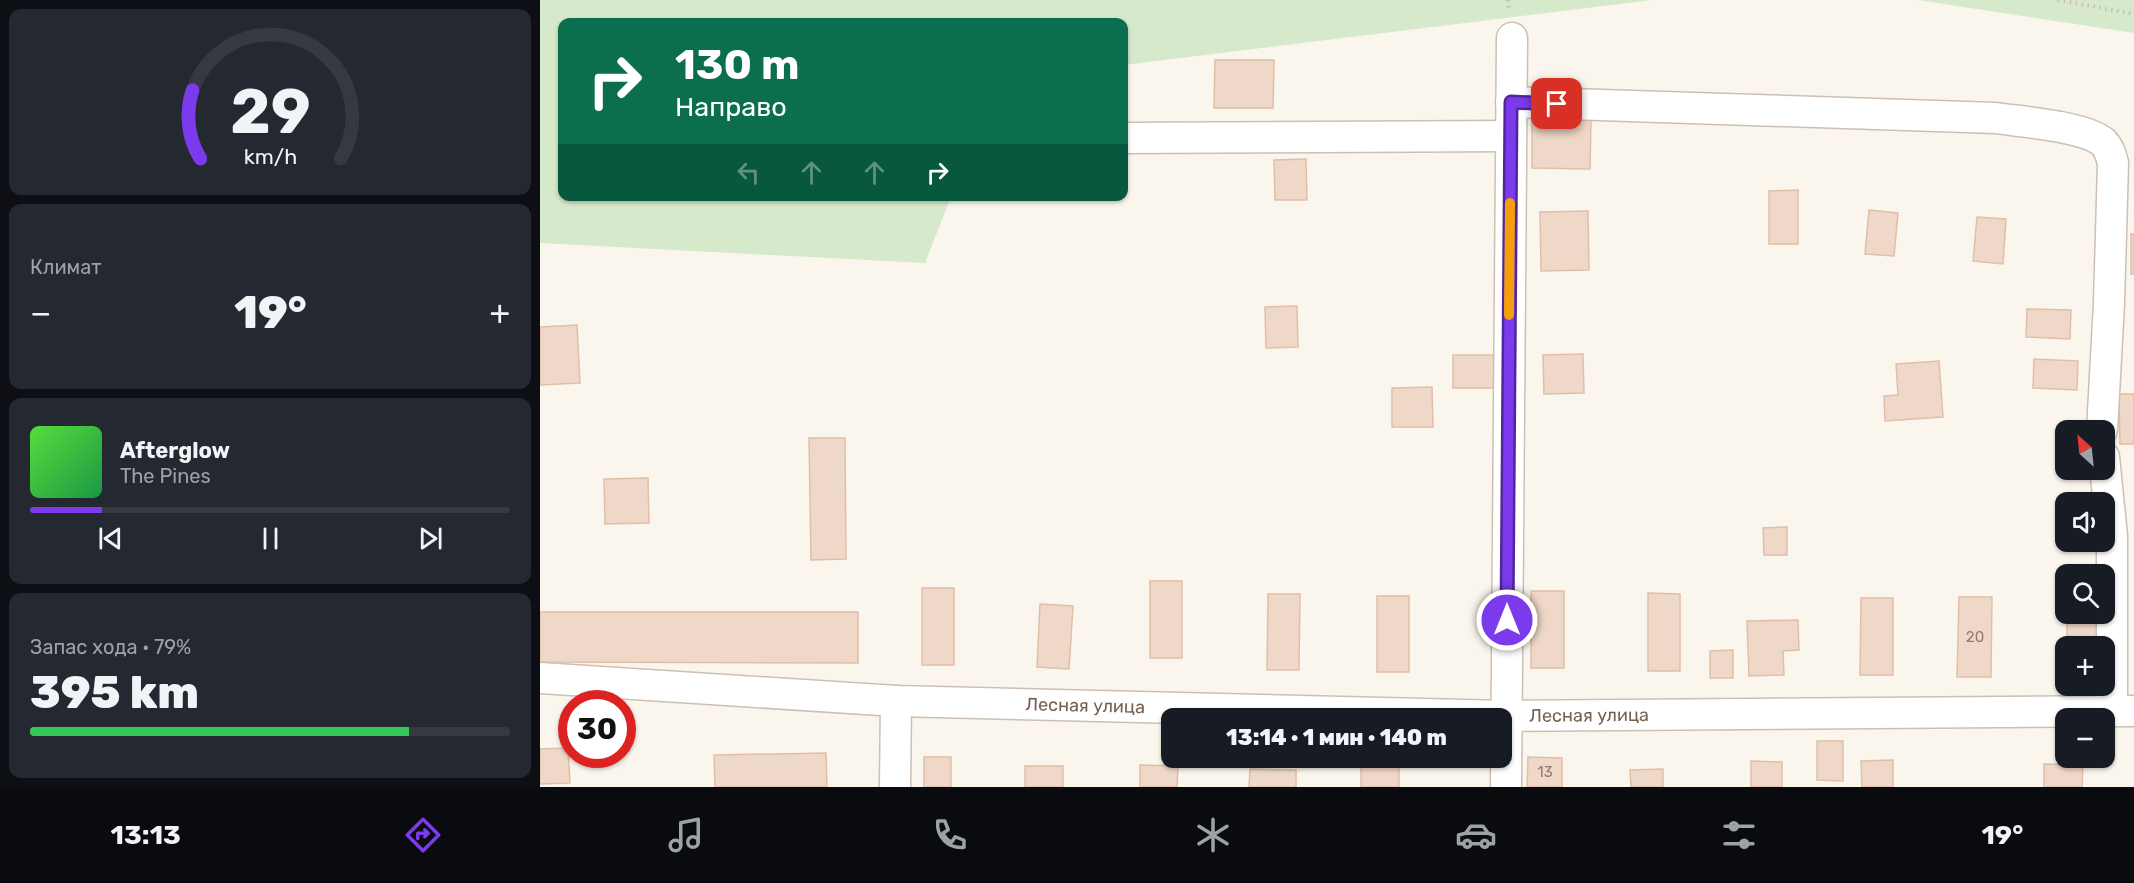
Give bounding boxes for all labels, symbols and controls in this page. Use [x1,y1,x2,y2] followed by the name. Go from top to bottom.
[675,40,800,90] text: 130 m
[576,42,654,120] icon: right
[230,75,310,149] text: 29
[1531,78,1582,129] pin
[1540,87,1573,120] icon: arrive
[675,91,787,123] text: Направо
[243,144,297,169] text: km/h
[732,156,765,189] icon: left
[795,156,828,189] icon: ahead
[858,156,891,189] icon: ahead
[921,156,954,189] icon: right
[30,255,102,279] text: Климат
[234,286,307,339] text: 19°
[30,293,51,332] text: −
[489,293,510,332] text: +
[2055,420,2115,480] north arrow
[2055,420,2115,768] map controls
[120,437,230,464] text: Afterglow
[120,464,211,488] text: The Pines
[2055,492,2115,552] button: sound
[94,522,127,555] icon: previous
[254,522,287,555] icon: pause
[414,522,447,555] icon: next
[2055,564,2115,624] button: search
[1475,588,1539,652] position arrow
[1966,628,1984,646] house number: 20
[30,635,191,659] text: Запас хода · 79%
[2055,636,2115,696] button: +
[30,666,199,719] text: 395 km
[558,690,636,768] speed limit sign: 30
[1025,693,1145,718] street label: Лесная улица
[1529,704,1649,727] street label: Лесная улица
[2055,708,2115,768] button: −
[1226,724,1447,751] text: 13:14 · 1 мин · 140 m
[1537,763,1553,781] house number: 13
[402,814,444,856] icon: directions
[665,814,707,856] icon: music
[929,814,971,856] icon: phone
[1192,814,1234,856] icon: climate
[1455,814,1497,856] icon: car
[1718,814,1760,856] icon: filters
[111,819,181,851] text: 13:13
[1981,819,2023,851] text: 19°

